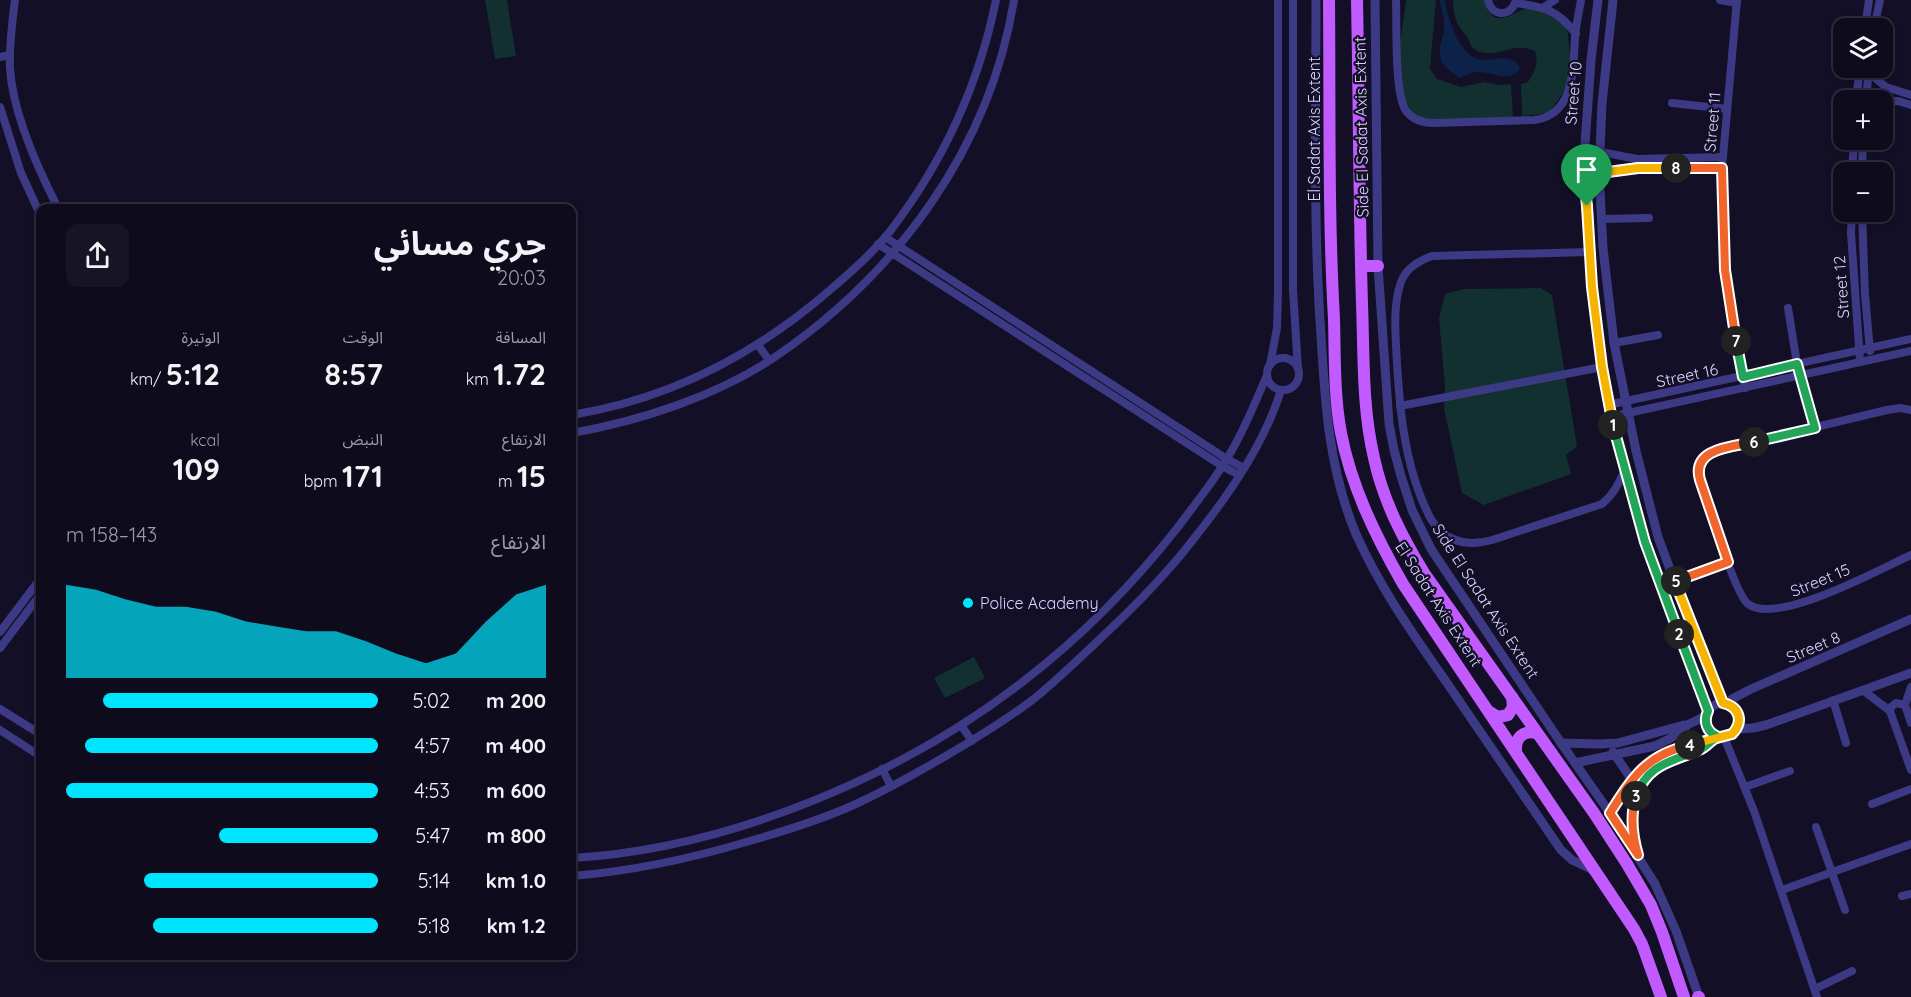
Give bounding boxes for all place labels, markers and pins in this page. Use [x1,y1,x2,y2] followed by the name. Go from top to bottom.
[1561,144,1612,206] pin
[1661,153,1691,183] pin: 8
[1721,326,1751,356] pin: 7
[1598,410,1628,440] pin: 1
[1739,427,1769,457] pin: 6
[1661,566,1691,596] pin: 5
[980,593,1099,613] place label: Police Academy
[961,596,975,610] marker: Police Academy
[1664,619,1694,649] pin: 2
[1675,730,1705,760] pin: 4
[1621,781,1651,811] pin: 3

